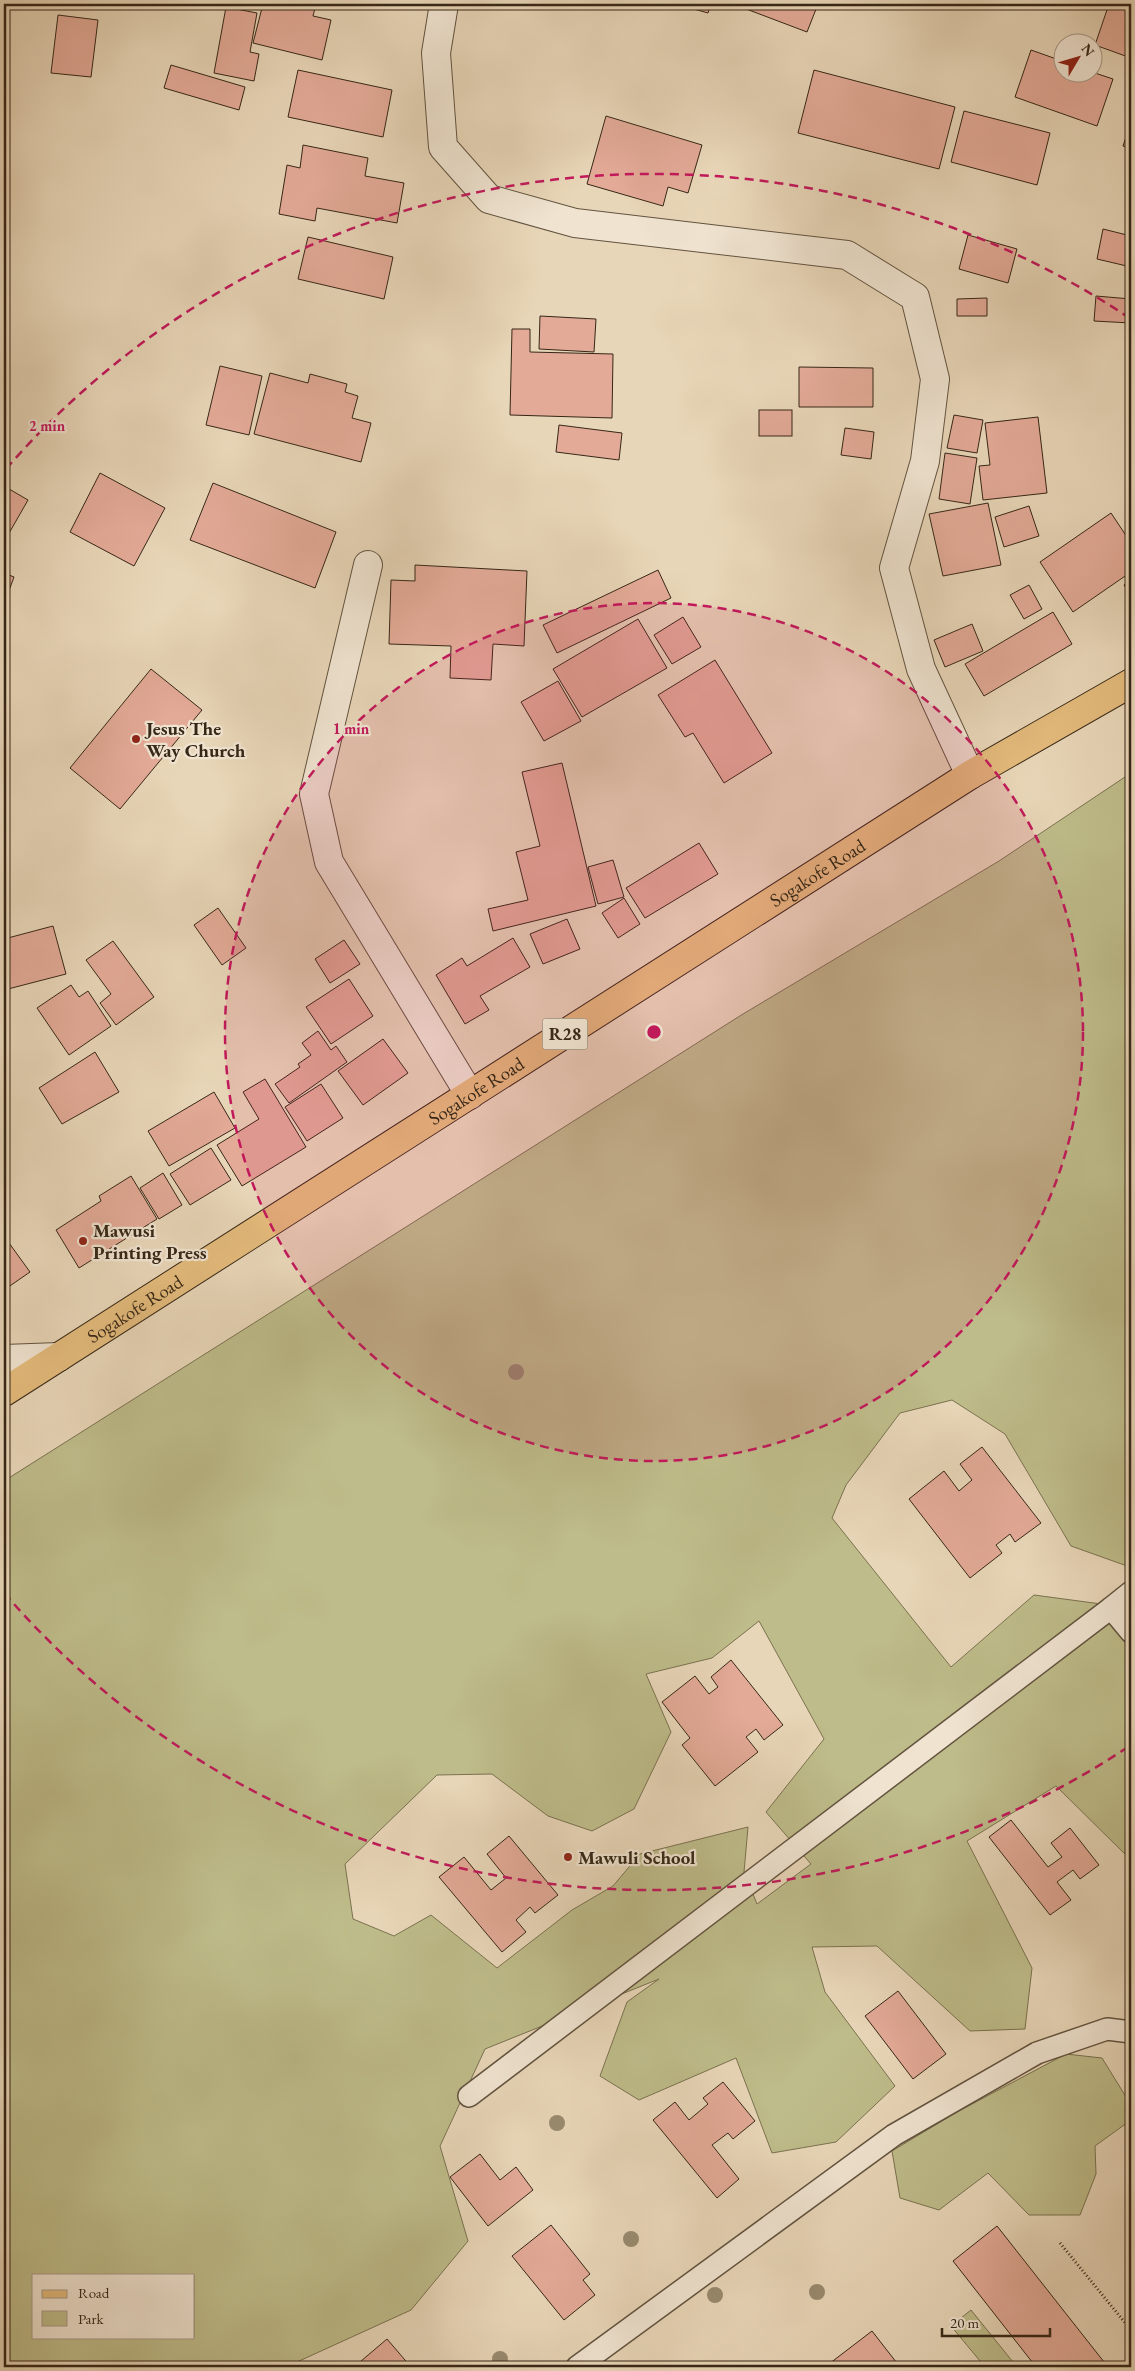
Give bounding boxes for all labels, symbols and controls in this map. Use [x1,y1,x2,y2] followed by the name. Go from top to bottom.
[1052,32,1102,82] north arrow
[1078,40,1099,61] text: N
[29,416,66,435] text: 2 min
[144,716,246,763] place label: Jesus The Way Church
[333,719,370,738] text: 1 min
[130,733,142,745] marker: Jesus The Way Church
[765,833,871,913] street label: Sogakofe Road
[542,1019,588,1050] road number: R28
[645,1023,663,1041] centre of rings
[424,1051,529,1131] street label: Sogakofe Road
[93,1218,207,1265] place label: Mawusi Printing Press
[77,1235,89,1247] marker: Mawusi Printing Press
[82,1269,188,1349] street label: Sogakofe Road
[578,1845,696,1870] place label: Mawuli School
[562,1851,574,1863] marker: Mawuli School
[32,2274,195,2338] legend
[78,2283,110,2302] text: Road
[942,2306,1050,2338] scale bar
[78,2309,105,2328] text: Park
[950,2313,979,2332] text: 20 m

